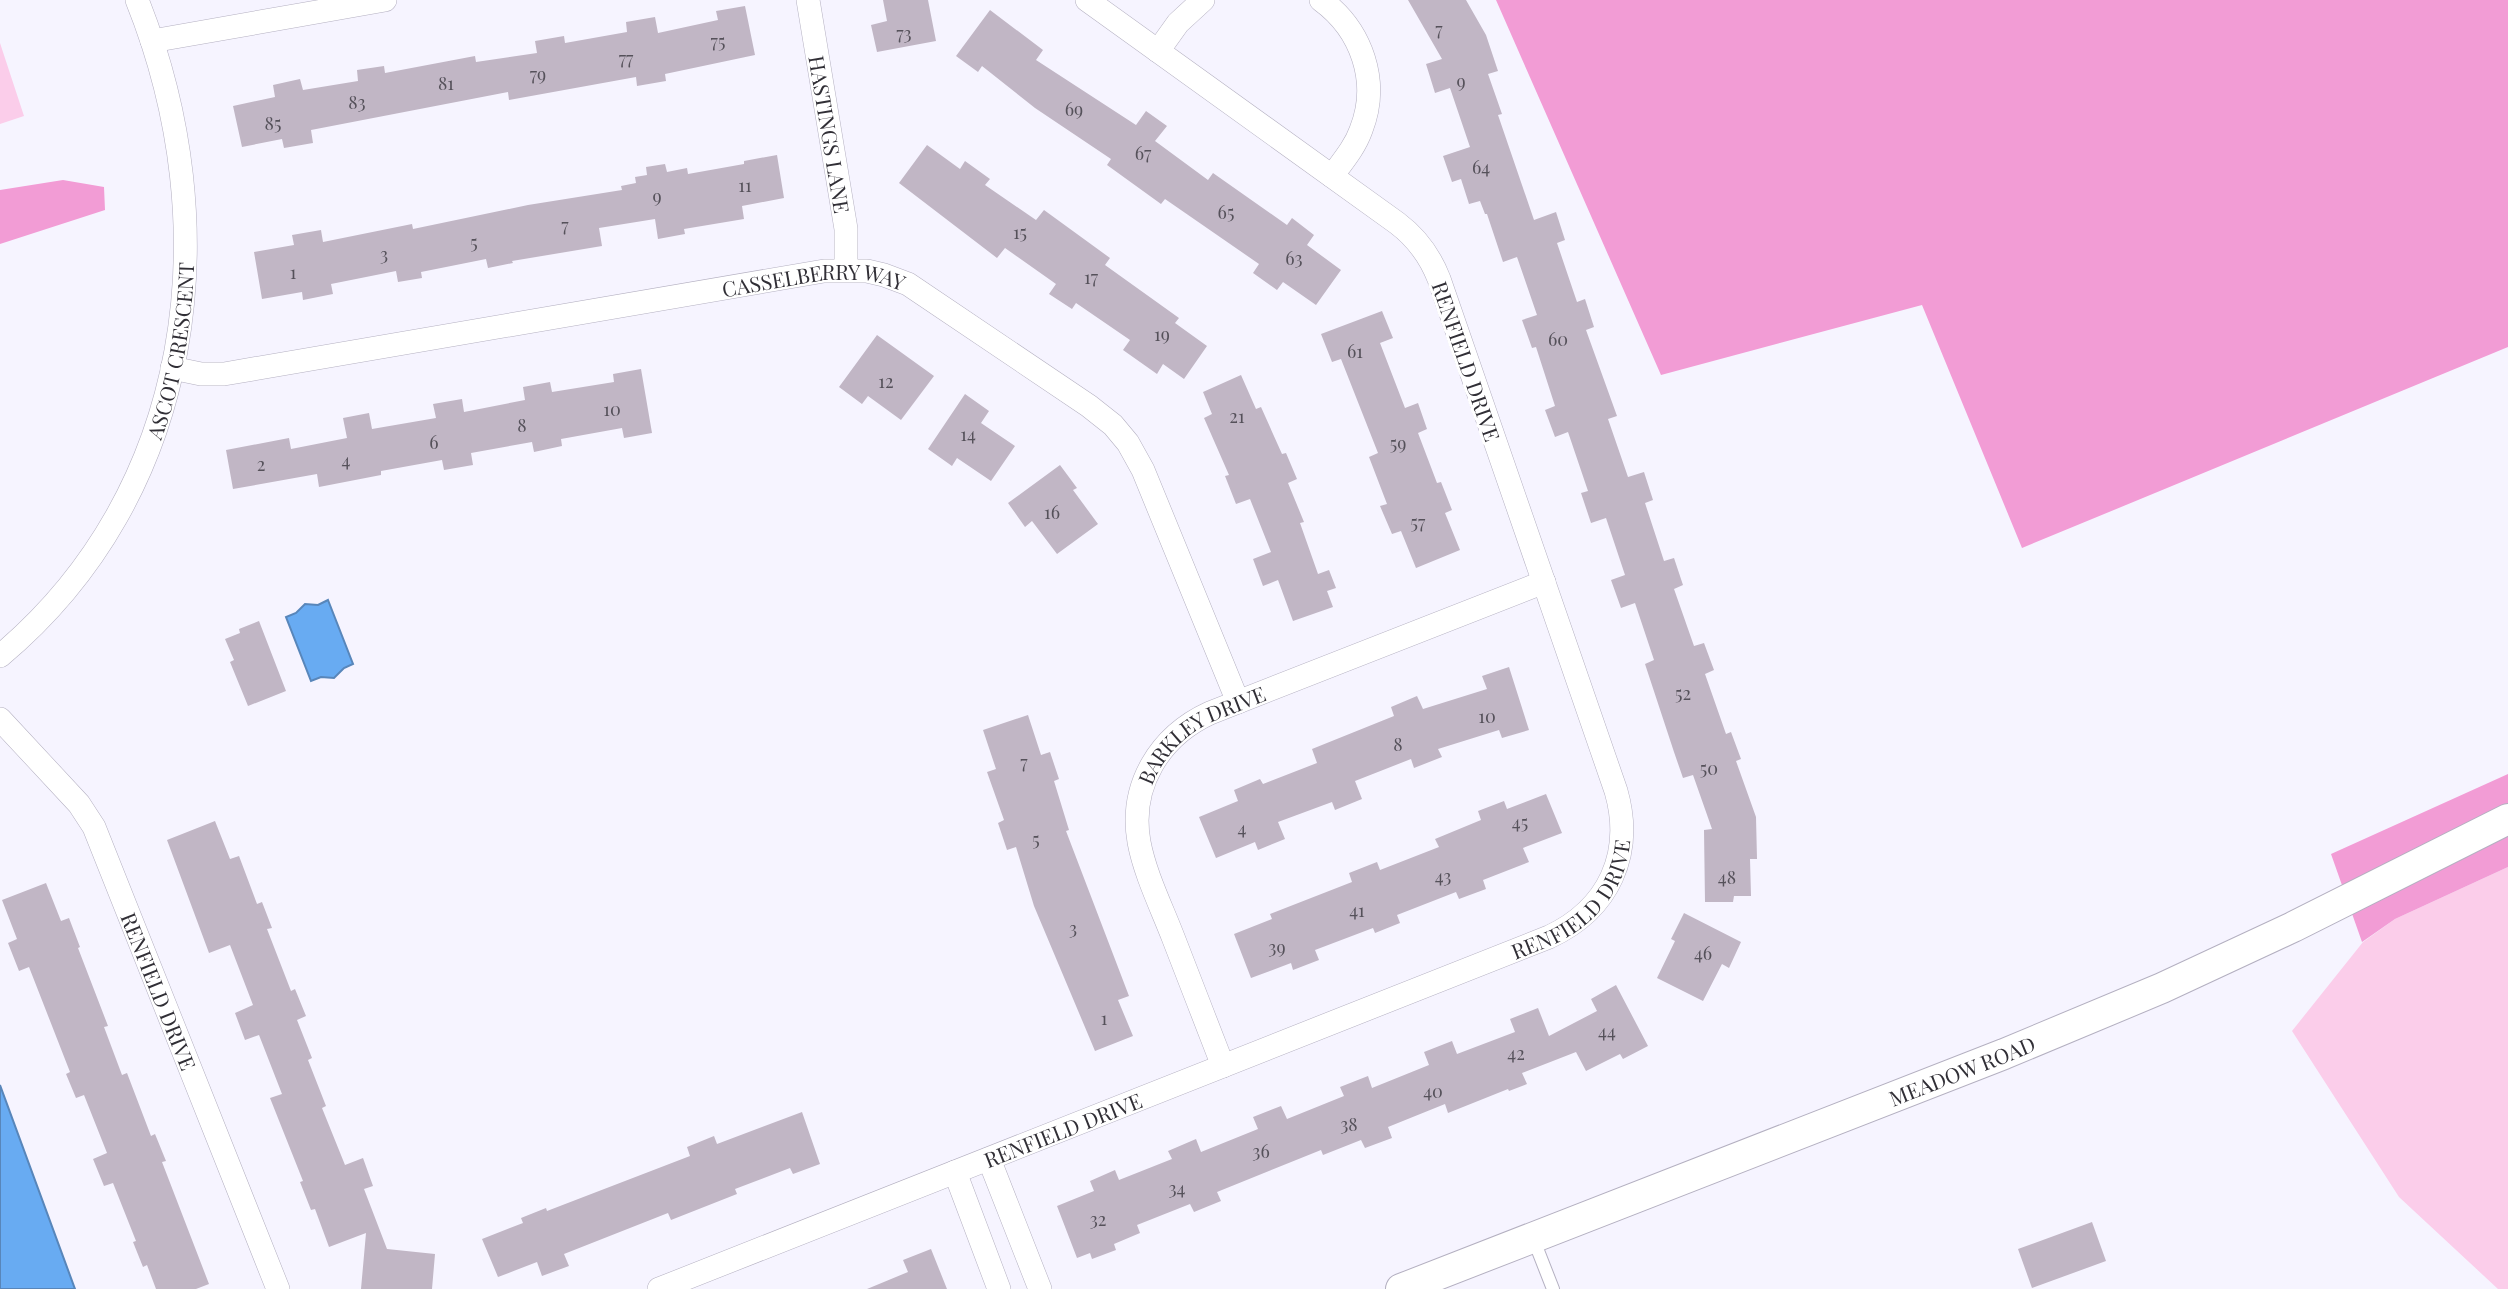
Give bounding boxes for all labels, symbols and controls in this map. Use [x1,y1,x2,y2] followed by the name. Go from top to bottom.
[1435,17,1443,41] house number: 7
[896,21,912,45] house number: 73
[711,29,725,53] house number: 75
[619,46,634,70] house number: 77
[803,53,857,215] street label: HASTINGS LANE
[530,62,546,86] house number: 79
[1456,69,1466,93] house number: 9
[438,71,454,95] house number: 81
[348,90,366,114] house number: 83
[1065,97,1083,121] house number: 69
[265,111,281,135] house number: 85
[1135,141,1152,165] house number: 67
[1472,155,1490,179] house number: 64
[738,173,752,197] house number: 11
[652,184,662,208] house number: 9
[1218,200,1234,224] house number: 65
[561,213,569,237] house number: 7
[1013,220,1027,244] house number: 15
[470,230,478,254] house number: 5
[380,242,388,266] house number: 3
[1285,246,1303,270] house number: 63
[720,257,910,302] street label: CASSELBERRY WAY
[290,260,297,284] house number: 1
[139,262,199,444] street label: ASCOT CRESCENT
[1084,265,1099,289] house number: 17
[1426,277,1508,445] street label: RENFIELD DRIVE
[1154,322,1170,346] house number: 19
[1548,327,1568,351] house number: 60
[1347,339,1363,363] house number: 61
[878,369,894,393] house number: 12
[603,397,621,421] house number: 10
[1229,404,1245,428] house number: 21
[517,413,527,437] house number: 8
[960,422,976,446] house number: 14
[429,430,439,454] house number: 6
[1390,431,1406,455] house number: 59
[342,448,351,472] house number: 4
[257,452,265,476] house number: 2
[1044,500,1060,524] house number: 16
[1411,510,1426,534] house number: 57
[1131,679,1269,788] street label: BARKLEY DRIVE
[1675,681,1691,705] house number: 52
[1478,704,1496,728] house number: 10
[1393,732,1403,756] house number: 8
[1020,750,1028,774] house number: 7
[1700,756,1718,780] house number: 50
[1512,810,1528,834] house number: 45
[1238,816,1247,840] house number: 4
[1032,827,1040,851] house number: 5
[1507,838,1635,965] street label: RENFIELD DRIVE
[1435,864,1451,888] house number: 43
[1718,865,1736,889] house number: 48
[1349,898,1365,922] house number: 41
[115,908,203,1074] street label: RENFIELD DRIVE
[1069,916,1077,940] house number: 3
[1268,935,1286,959] house number: 39
[1694,941,1712,965] house number: 46
[1101,1006,1108,1030] house number: 1
[1598,1019,1616,1043] house number: 44
[1885,1029,2039,1112] street label: MEADOW ROAD
[1507,1041,1525,1065] house number: 42
[1423,1079,1443,1103] house number: 40
[979,1086,1146,1173] street label: RENFIELD DRIVE
[1340,1112,1358,1136] house number: 38
[1252,1139,1270,1163] house number: 36
[1168,1176,1186,1200] house number: 34
[1090,1207,1106,1231] house number: 32

